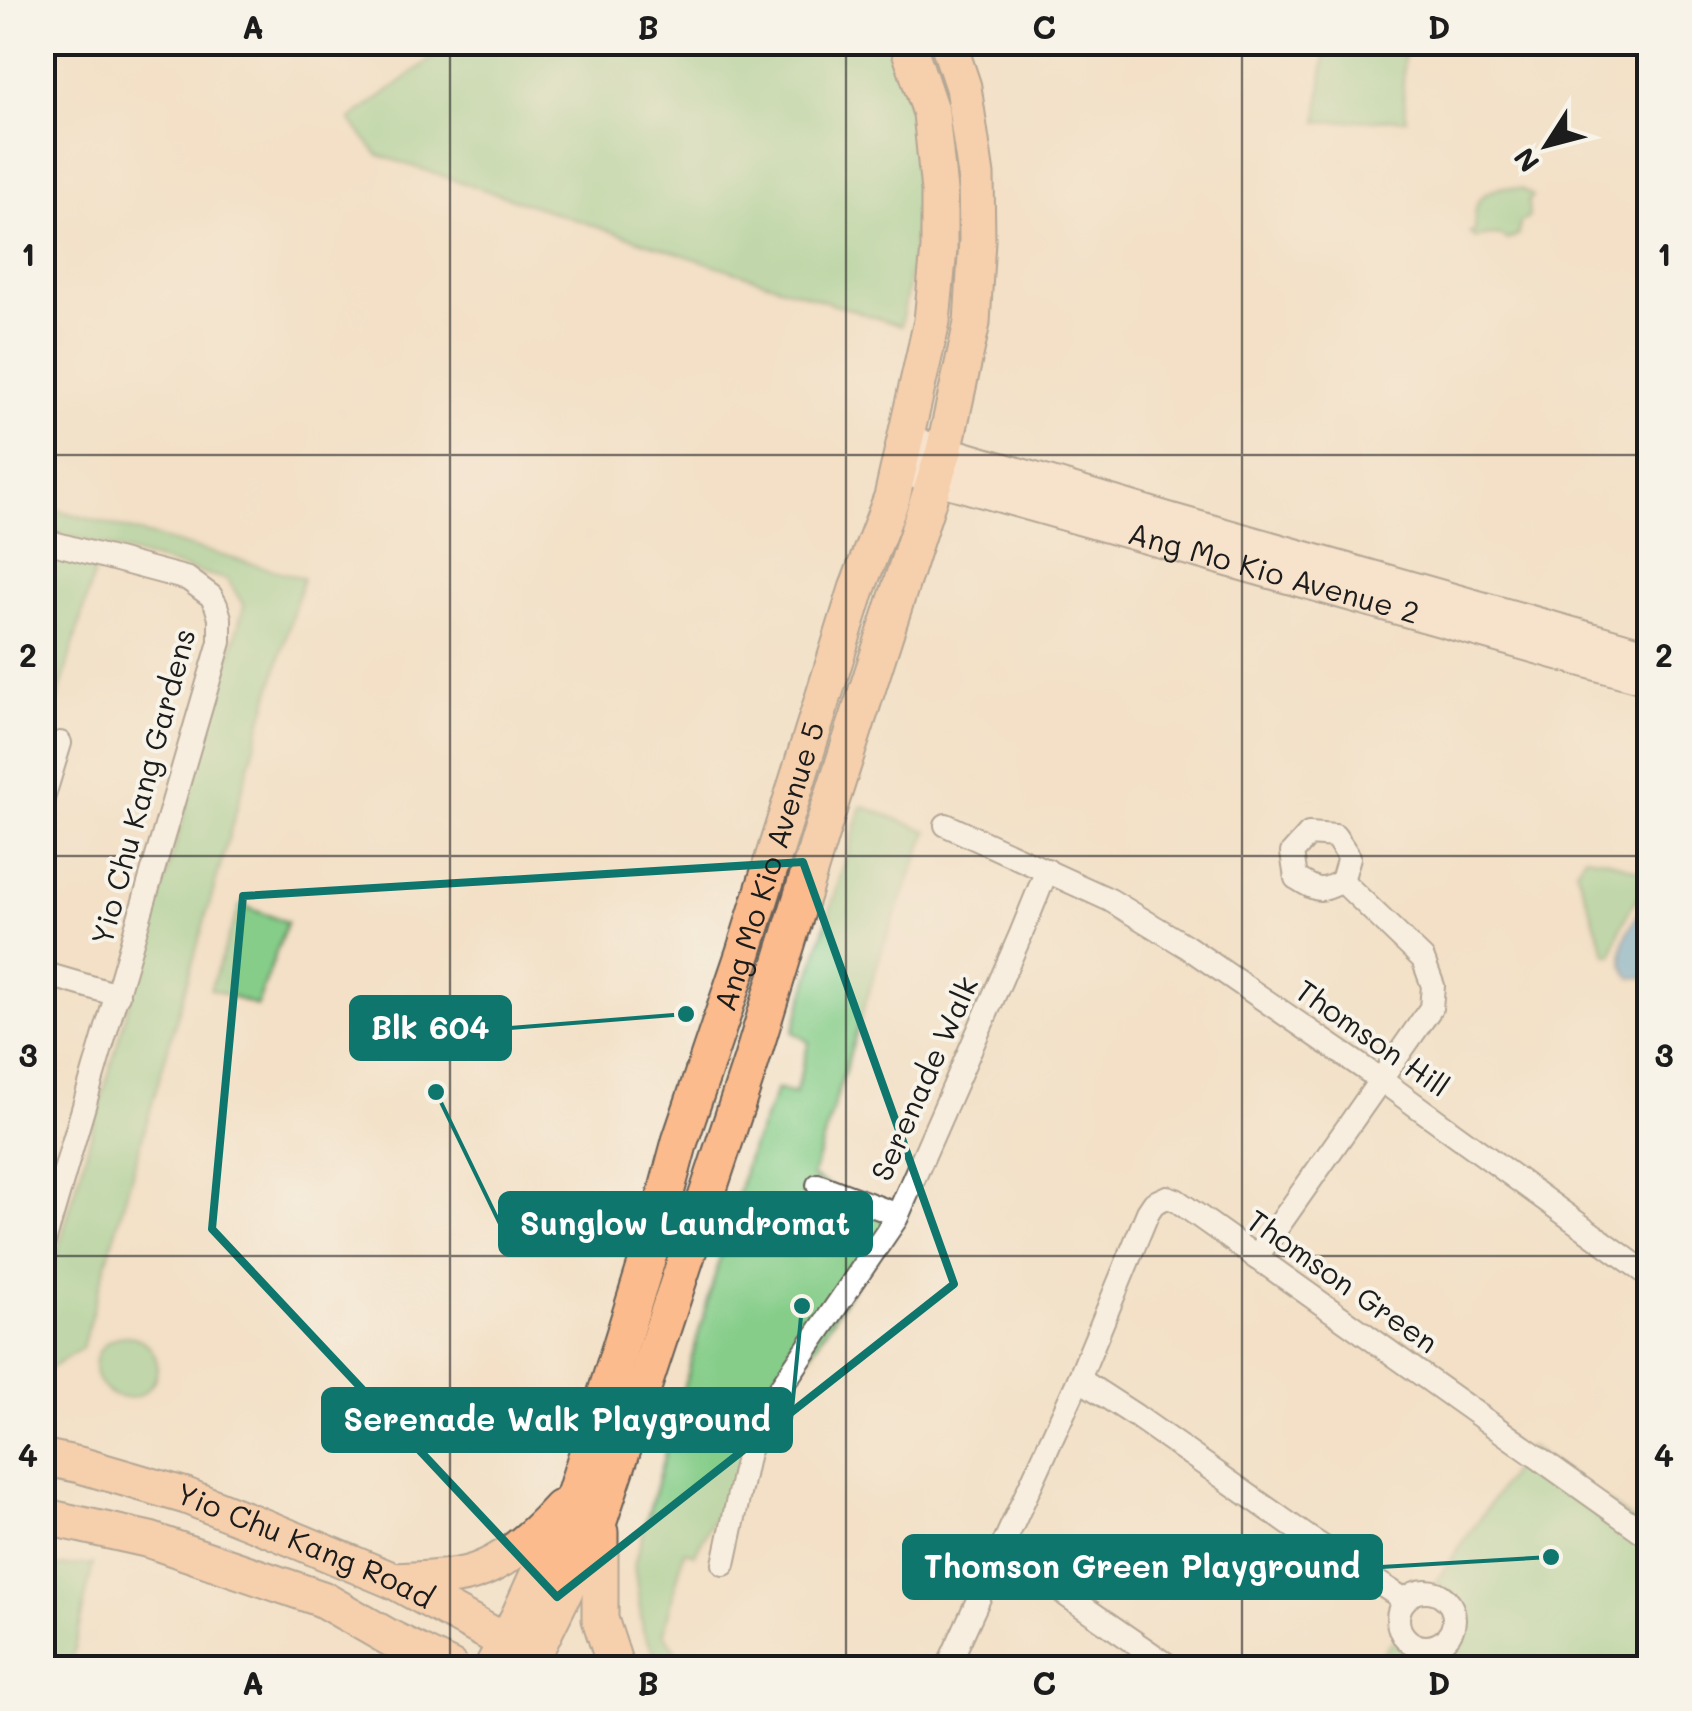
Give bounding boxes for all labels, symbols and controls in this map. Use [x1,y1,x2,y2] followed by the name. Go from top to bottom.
[242,5,264,47] text: A
[637,5,659,47] text: B
[1032,5,1056,47] text: C
[1428,5,1450,47] text: D
[1497,95,1597,195] north arrow
[1505,141,1547,179] text: N
[21,232,35,274] text: 1
[1657,232,1671,274] text: 1
[1124,512,1424,632] street label: Ang Mo Kio Avenue 2
[81,624,204,949] street label: Yio Chu Kang Gardens
[19,633,37,675] text: 2
[1655,633,1673,675] text: 2
[703,716,833,1016] street label: Ang Mo Kio Avenue 5
[1288,969,1458,1105] street label: Thomson Hill
[860,970,986,1187] street label: Serenade Walk
[351,997,510,1059] callout: Blk 604
[370,1005,490,1047] text: Blk 604
[18,1033,38,1075] text: 3
[1654,1033,1674,1075] text: 3
[500,1193,871,1255] callout: Sunglow Laundromat
[1240,1199,1447,1361] street label: Thomson Green
[520,1201,850,1243] text: Sunglow Laundromat
[323,1389,791,1451] callout: Serenade Walk Playground
[343,1397,771,1440] text: Serenade Walk Playground
[18,1433,38,1475] text: 4
[1654,1433,1674,1475] text: 4
[171,1472,441,1617] street label: Yio Chu Kang Road
[904,1536,1381,1598] callout: Thomson Green Playground
[924,1544,1360,1587] text: Thomson Green Playground
[242,1661,264,1703] text: A
[637,1661,659,1703] text: B
[1032,1661,1056,1703] text: C
[1428,1661,1450,1703] text: D

